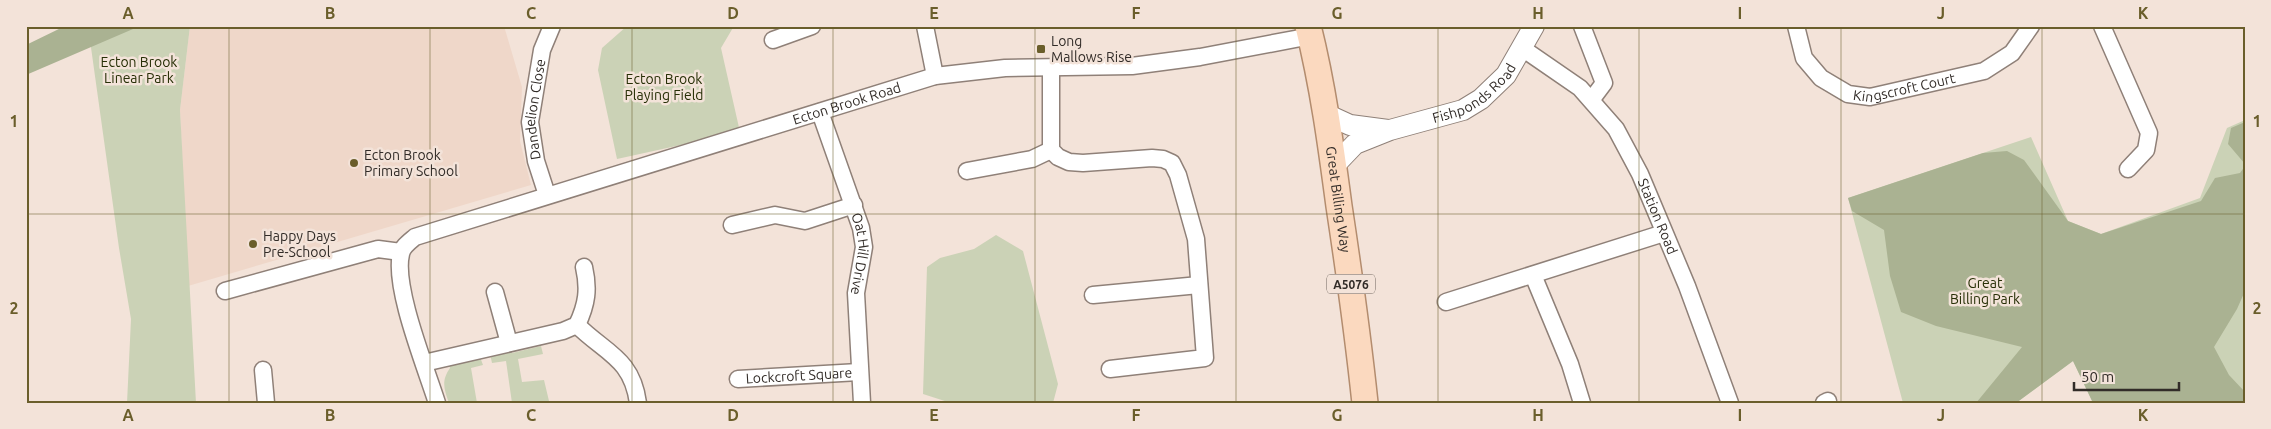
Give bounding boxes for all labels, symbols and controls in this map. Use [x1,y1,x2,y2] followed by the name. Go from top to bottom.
[122,4,134,22] text: A
[325,4,335,22] text: B
[526,4,536,22] text: C
[727,4,739,22] text: D
[929,4,939,22] text: E
[1132,4,1141,22] text: F
[1331,4,1343,22] text: G
[1532,4,1544,22] text: H
[1738,4,1742,22] text: I
[1937,4,1945,22] text: J
[2138,4,2149,22] text: K
[1051,33,1132,65] place label: Long Mallows Rise
[1035,43,1047,55] marker: Long Mallows Rise
[101,54,177,86] park label: Ecton Brook Linear Park
[522,58,548,161] street label: Dandelion Close
[1431,61,1519,126] street label: Fishponds Road
[1852,70,1957,105] street label: Kingscroft Court
[624,71,704,103] park label: Ecton Brook Playing Field
[791,79,903,128] street label: Ecton Brook Road
[9,112,19,130] text: 1
[2252,112,2262,130] text: 1
[1323,145,1354,254] street label: Great Billing Way
[364,147,458,179] place label: Ecton Brook Primary School
[348,157,360,169] marker: Ecton Brook Primary School
[1635,176,1681,257] street label: Station Road
[848,210,872,296] street label: Oat Hill Drive
[263,228,336,260] place label: Happy Days Pre-School
[247,238,259,250] marker: Happy Days Pre-School
[1327,274,1375,294] road number: A5076
[1950,275,2020,307] park label: Great Billing Park
[9,299,19,317] text: 2
[2252,299,2262,317] text: 2
[2074,359,2178,391] scale bar
[745,364,853,387] street label: Lockcroft Square
[2081,368,2114,385] text: 50 m
[122,406,134,424] text: A
[325,406,335,424] text: B
[526,406,536,424] text: C
[727,406,739,424] text: D
[929,406,939,424] text: E
[1132,406,1141,424] text: F
[1331,406,1343,424] text: G
[1532,406,1544,424] text: H
[1738,406,1742,424] text: I
[1937,406,1945,424] text: J
[2138,406,2149,424] text: K

